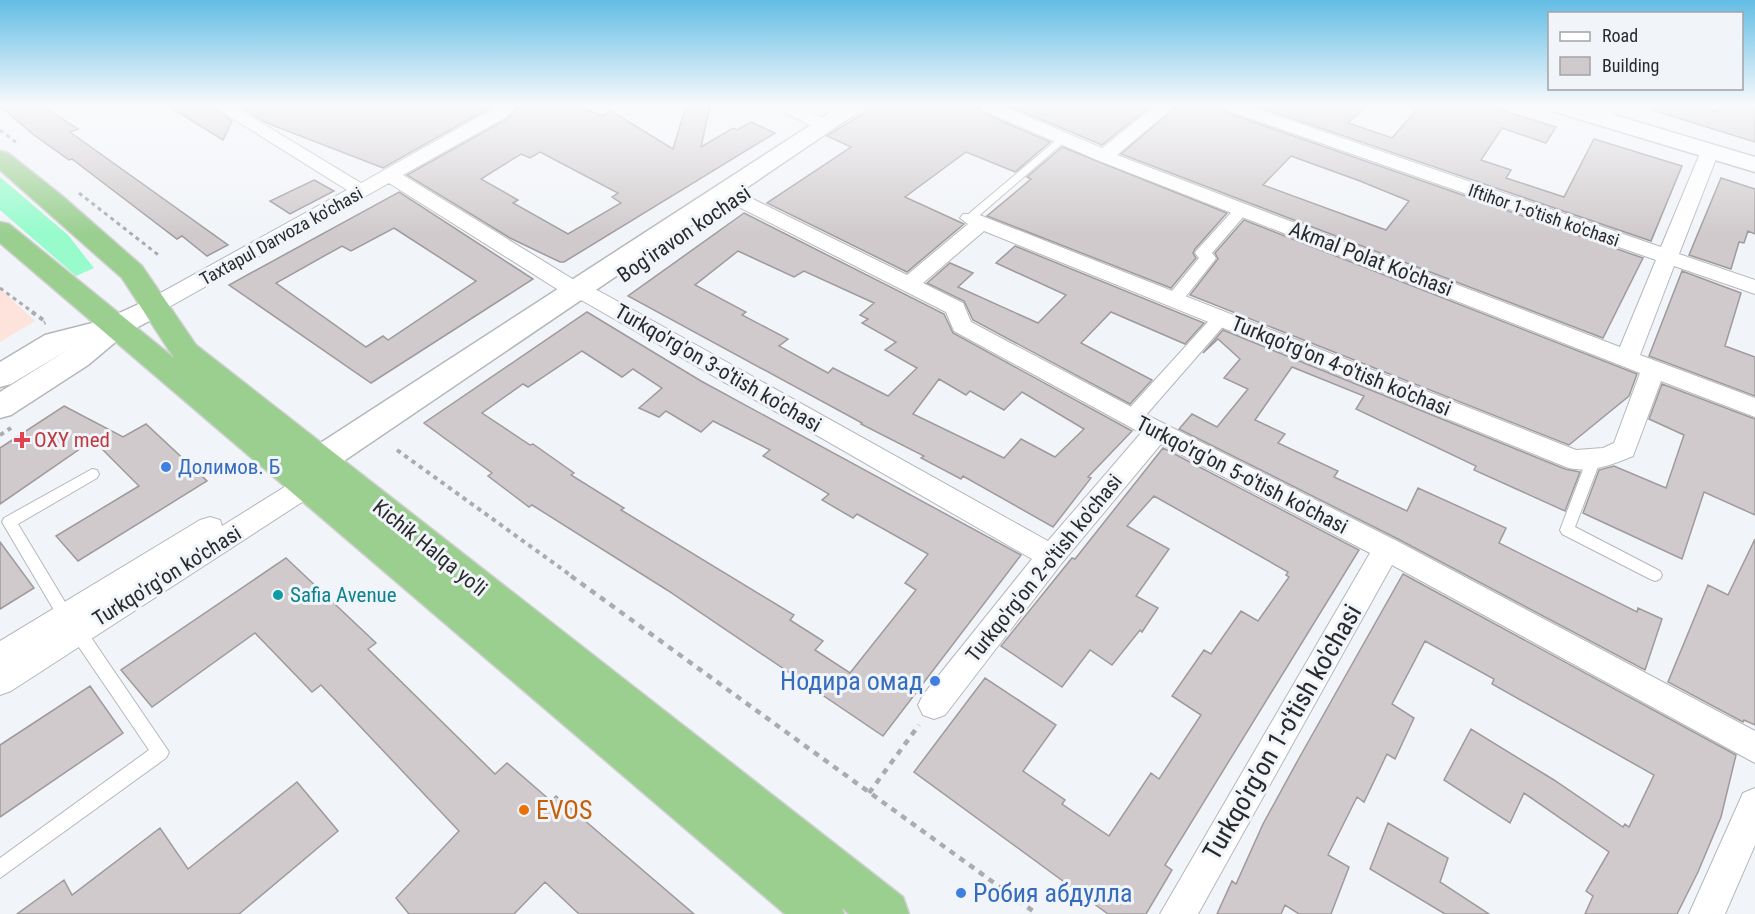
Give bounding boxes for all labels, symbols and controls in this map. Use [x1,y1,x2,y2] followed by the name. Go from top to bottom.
[1548,12,1743,90] legend
[1602,25,1638,46] text: Road
[1602,55,1659,76] text: Building
[1466,179,1622,251] street label: Iftihor 1-o'tish ko'chasi
[613,181,755,287] street label: Bog'iravon kochasi
[196,182,366,290] street label: Taxtapul Darvoza ko'chasi
[1286,217,1456,301] street label: Akmal Polat Ko'chasi
[611,299,825,437] street label: Turkqo'rg'on 3-o'tish ko'chasi
[1228,311,1454,421] street label: Turkqo'rg'on 4-o'tish ko'chasi
[1132,411,1352,539] street label: Turkqo'rg'on 5-o'tish ko'chasi
[34,428,110,452] place label: OXY med
[15,433,29,447] marker: OXY med
[178,455,280,479] place label: Долимов. Б
[159,460,173,474] marker: Долимов. Б
[961,469,1127,667] street label: Turkqo'rg'on 2-o'tish ko'chasi
[368,495,492,601] street label: Kichik Halqa yo'li
[88,521,246,631] street label: Turkqo'rg'on ko'chasi
[290,583,397,607] place label: Safia Avenue
[271,588,285,602] marker: Safia Avenue
[1197,599,1367,865] street label: Turkqo'rg'on 1-o'tish ko'chasi
[780,666,923,696] place label: Нодира омад
[928,674,942,688] marker: Нодира омад
[536,795,592,825] place label: EVOS
[517,803,531,817] marker: EVOS
[973,878,1133,908] place label: Робия абдулла
[954,886,968,900] marker: Робия абдулла

